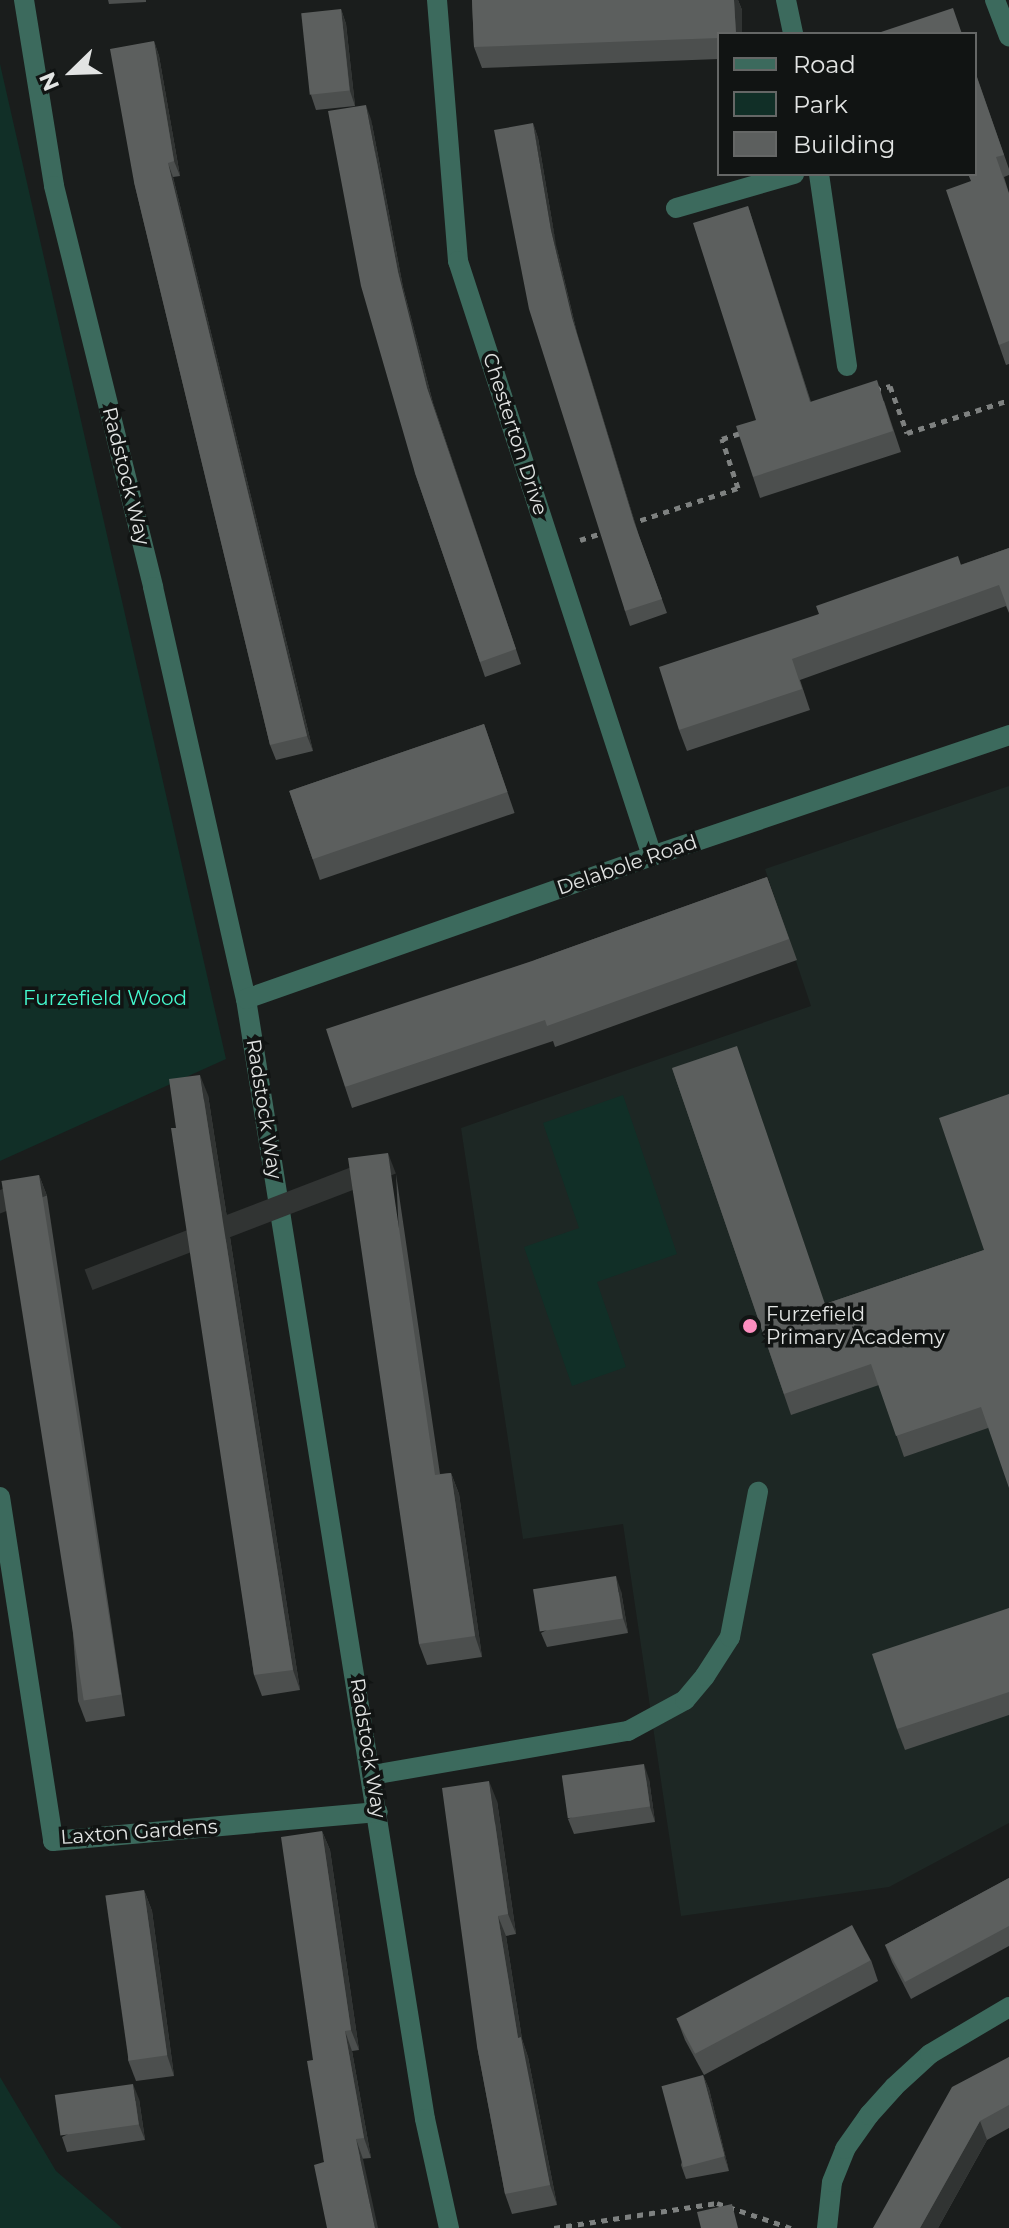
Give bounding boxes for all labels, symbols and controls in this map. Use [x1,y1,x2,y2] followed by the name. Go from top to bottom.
[32,32,112,112] north arrow
[717,32,977,176] legend
[793,50,856,79] text: Road
[34,68,65,95] text: N
[793,90,848,119] text: Park
[793,130,896,159] text: Building
[477,350,553,518] street label: Chesterton Drive
[97,404,155,548] street label: Radstock Way
[554,830,700,900] street label: Delabole Road
[23,986,187,1010] park label: Furzefield Wood
[241,1037,287,1181] street label: Radstock Way
[766,1302,945,1349] place label: Furzefield Primary Academy
[741,1317,759,1335] marker: Furzefield Primary Academy
[345,1676,391,1820] street label: Radstock Way
[60,1815,218,1849] street label: Laxton Gardens

